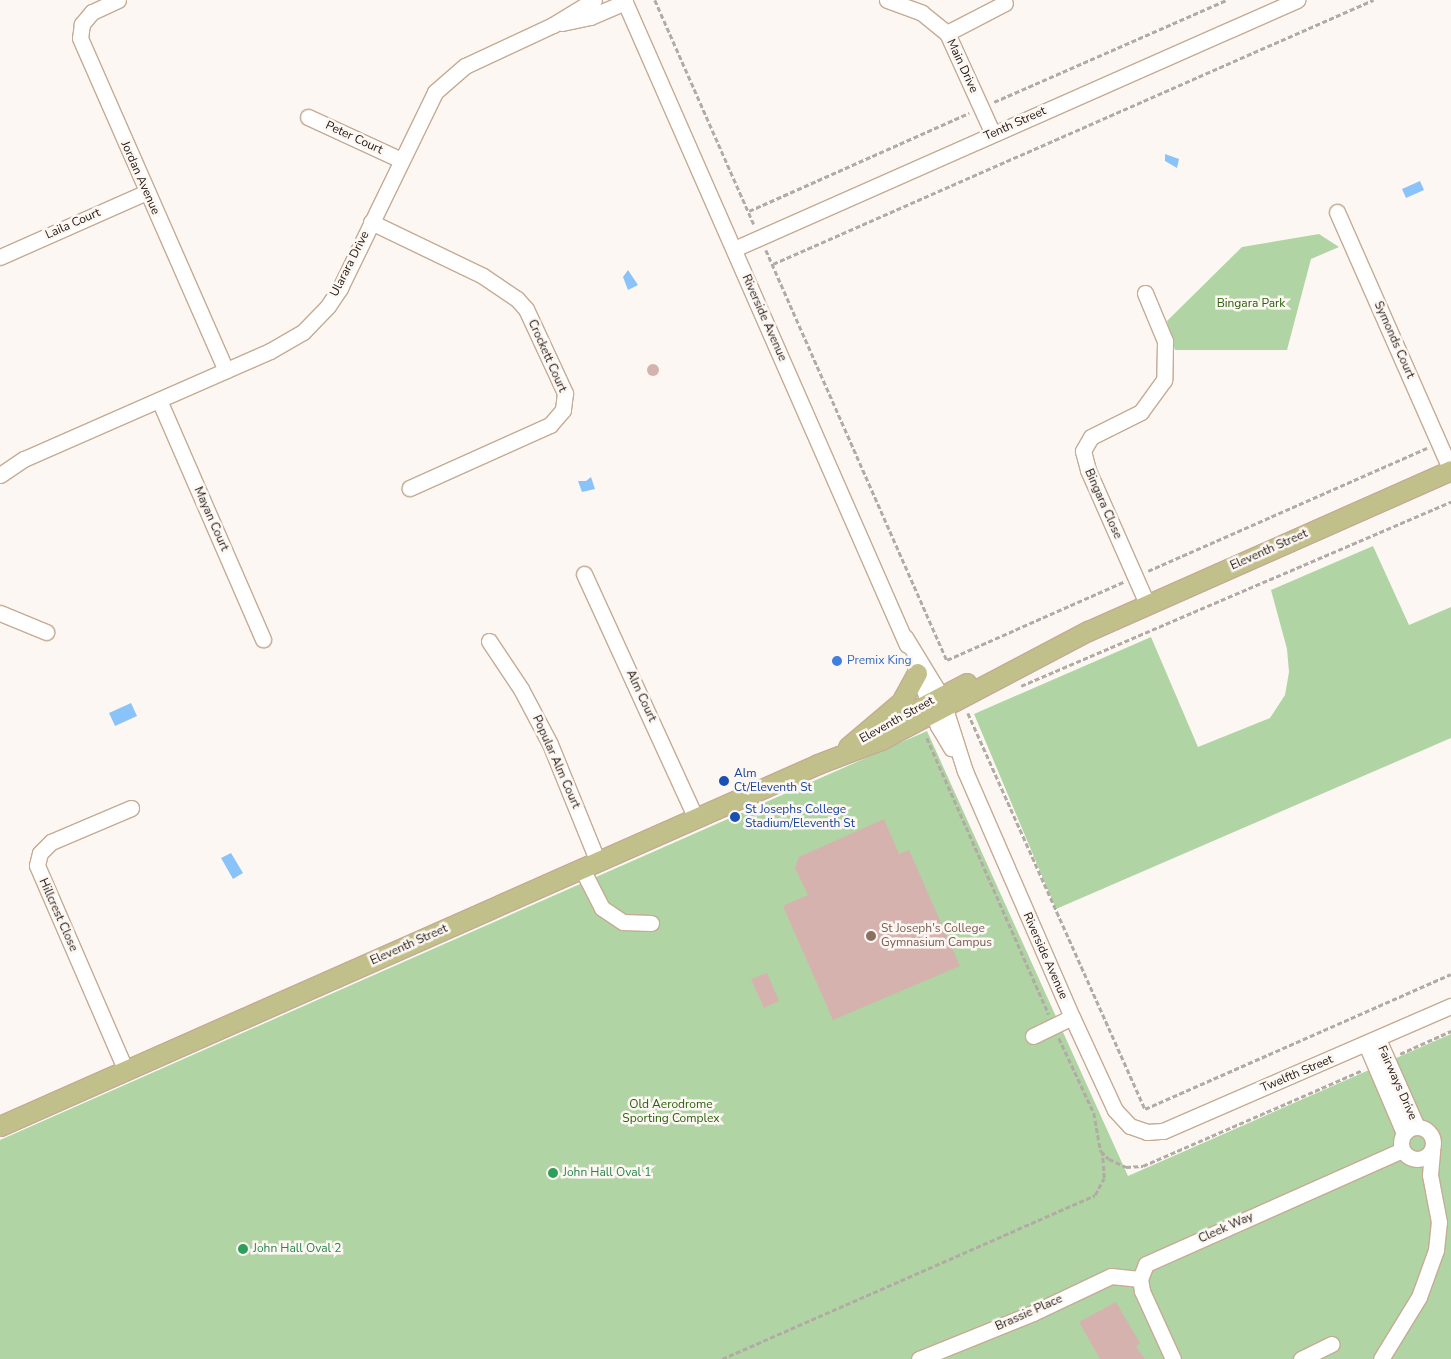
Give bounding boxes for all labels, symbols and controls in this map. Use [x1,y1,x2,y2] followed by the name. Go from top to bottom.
[943,37,981,95] street label: Main Drive
[982,104,1048,144] street label: Tenth Street
[323,118,385,158] street label: Peter Court
[117,139,163,217] street label: Jordan Avenue
[43,206,103,242] street label: Laila Court
[327,229,373,299] street label: Ularara Drive
[738,272,790,364] street label: Riverside Avenue
[1217,297,1285,311] park label: Bingara Park
[1371,299,1417,381] street label: Symonds Court
[525,317,569,395] street label: Crockett Court
[1081,467,1125,541] street label: Bingara Close
[190,485,232,553] street label: Mayan Court
[1228,527,1310,573] street label: Eleventh Street
[847,654,912,668] place label: Premix King
[831,655,843,667] marker: Premix King
[623,668,659,724] street label: Alm Court
[857,694,937,746] street label: Eleventh Street
[529,713,583,811] street label: Popular Alm Court
[734,767,812,795] place label: Alm Ct/Eleventh St
[718,775,730,787] marker: Alm Ct/Eleventh St
[745,803,855,831] place label: St Josephs College Stadium/Eleventh St
[729,811,741,823] marker: St Josephs College Stadium/Eleventh St
[35,876,81,954] street label: Hillcrest Close
[1019,910,1071,1002] street label: Riverside Avenue
[368,922,450,968] street label: Eleventh Street
[881,922,992,950] place label: St Joseph's College Gymnasium Campus
[865,930,877,942] marker: St Joseph's College Gymnasium Campus
[1374,1044,1420,1122] street label: Fairways Drive
[1259,1052,1335,1096] street label: Twelfth Street
[622,1098,720,1126] park label: Old Aerodrome Sporting Complex
[563,1166,651,1180] place label: John Hall Oval 1
[547,1167,559,1179] marker: John Hall Oval 1
[1196,1210,1256,1246] street label: Cleek Way
[253,1242,341,1256] place label: John Hall Oval 2
[237,1243,249,1255] marker: John Hall Oval 2
[993,1292,1065,1334] street label: Brassie Place

